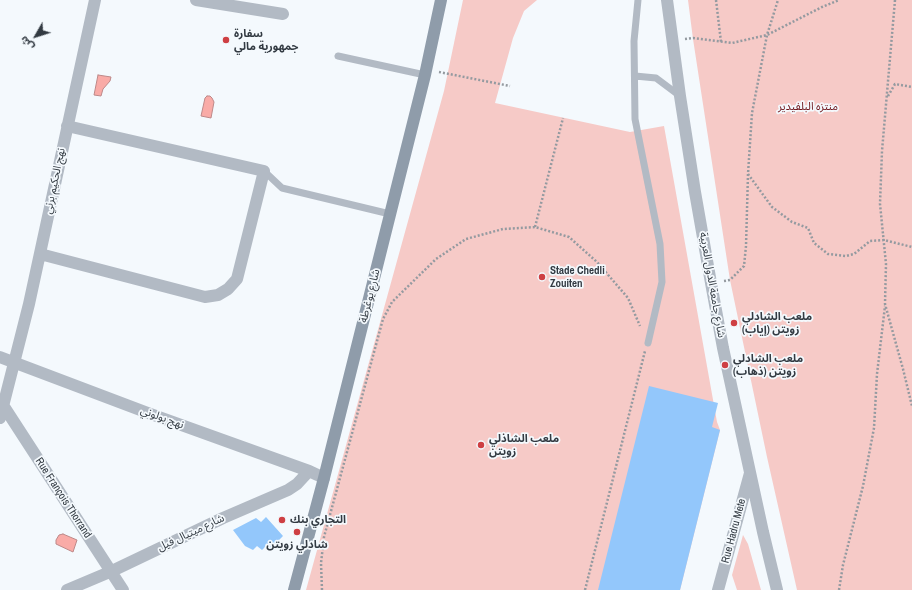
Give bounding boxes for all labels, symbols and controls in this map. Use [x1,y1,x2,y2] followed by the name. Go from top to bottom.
[16,16,56,56] north arrow
[234,27,299,53] place label: سفارة جمهورية مالي
[16,33,37,54] text: ش
[221,35,231,45] marker: سفارة جمهورية مالي
[778,100,838,114] park label: منتزه البلفيدير
[42,147,68,215] street label: نهج الحكيم برني
[696,231,728,339] street label: شارع جامعة الدول العربية
[550,264,605,290] place label: Stade Chedli Zouiten
[357,268,383,324] street label: شارع يوغرطة
[537,272,547,282] marker: Stade Chedli Zouiten
[742,310,812,336] place label: ملعب الشادلي زويتن (إياب)
[729,318,739,328] marker: ملعب الشادلي زويتن (إياب)
[733,352,803,378] place label: ملعب الشادلي زويتن (ذهاب)
[720,360,730,370] marker: ملعب الشادلي زويتن (ذهاب)
[138,404,186,432] street label: نهج بولوني
[489,432,559,458] place label: ملعب الشاذلي زويتن
[476,440,486,450] marker: ملعب الشاذلي زويتن
[32,455,94,541] street label: Rue François Thorrand
[719,497,749,565] street label: Rue Hadru Mete
[155,512,227,554] street label: شارع ميتيال فيل
[290,513,346,527] place label: التجاري بنك
[277,515,287,525] marker: التجاري بنك
[292,527,302,537] marker: شادلي زويتن
[266,538,328,552] place label: شادلي زويتن

